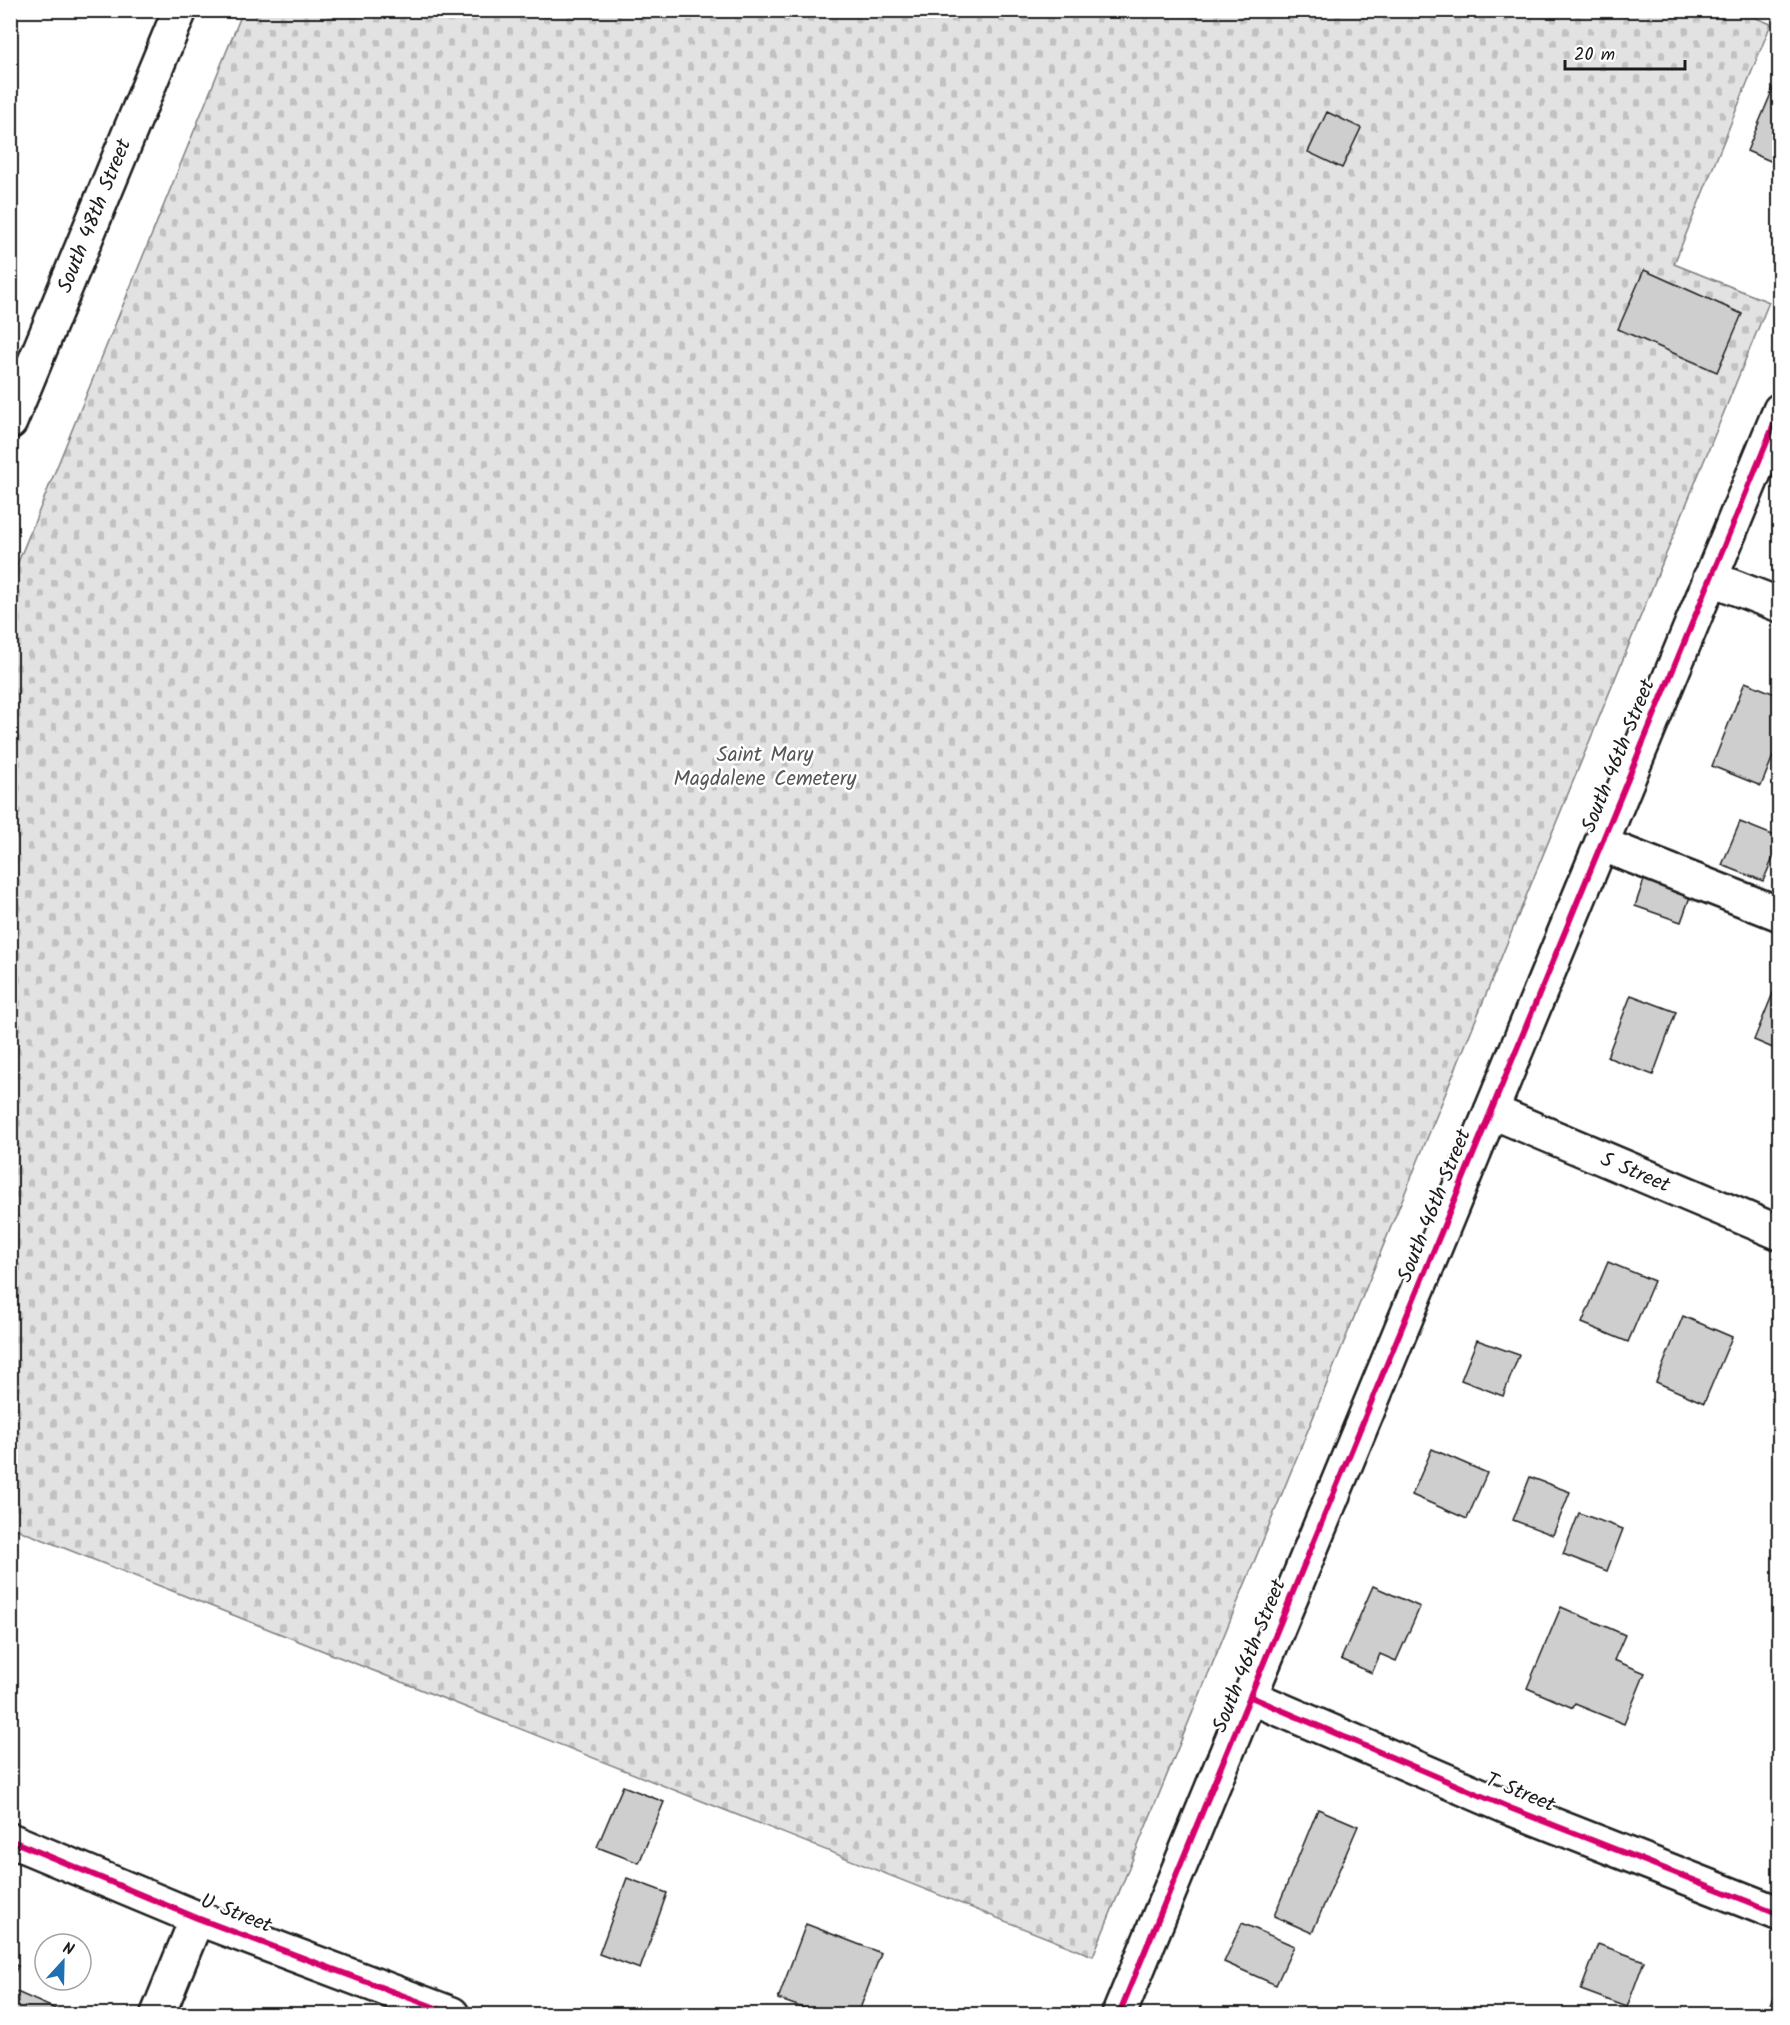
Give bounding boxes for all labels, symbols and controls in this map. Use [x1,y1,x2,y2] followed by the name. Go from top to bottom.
[1565,33,1685,71] scale bar
[1574,41,1615,70] text: 20 m
[49,133,141,298] street label: South 48th Street
[1573,674,1665,838] street label: South 46th Street
[674,739,857,796] park label: Saint Mary Magdalene Cemetery
[1389,1124,1481,1288] street label: South 46th Street
[1595,1144,1676,1203] street label: S Street
[1204,1574,1296,1738] street label: South 46th Street
[1480,1764,1561,1822] street label: T Street
[195,1885,277,1943] street label: U Street
[33,1932,93,1992] north arrow
[59,1936,77,1963] text: N

